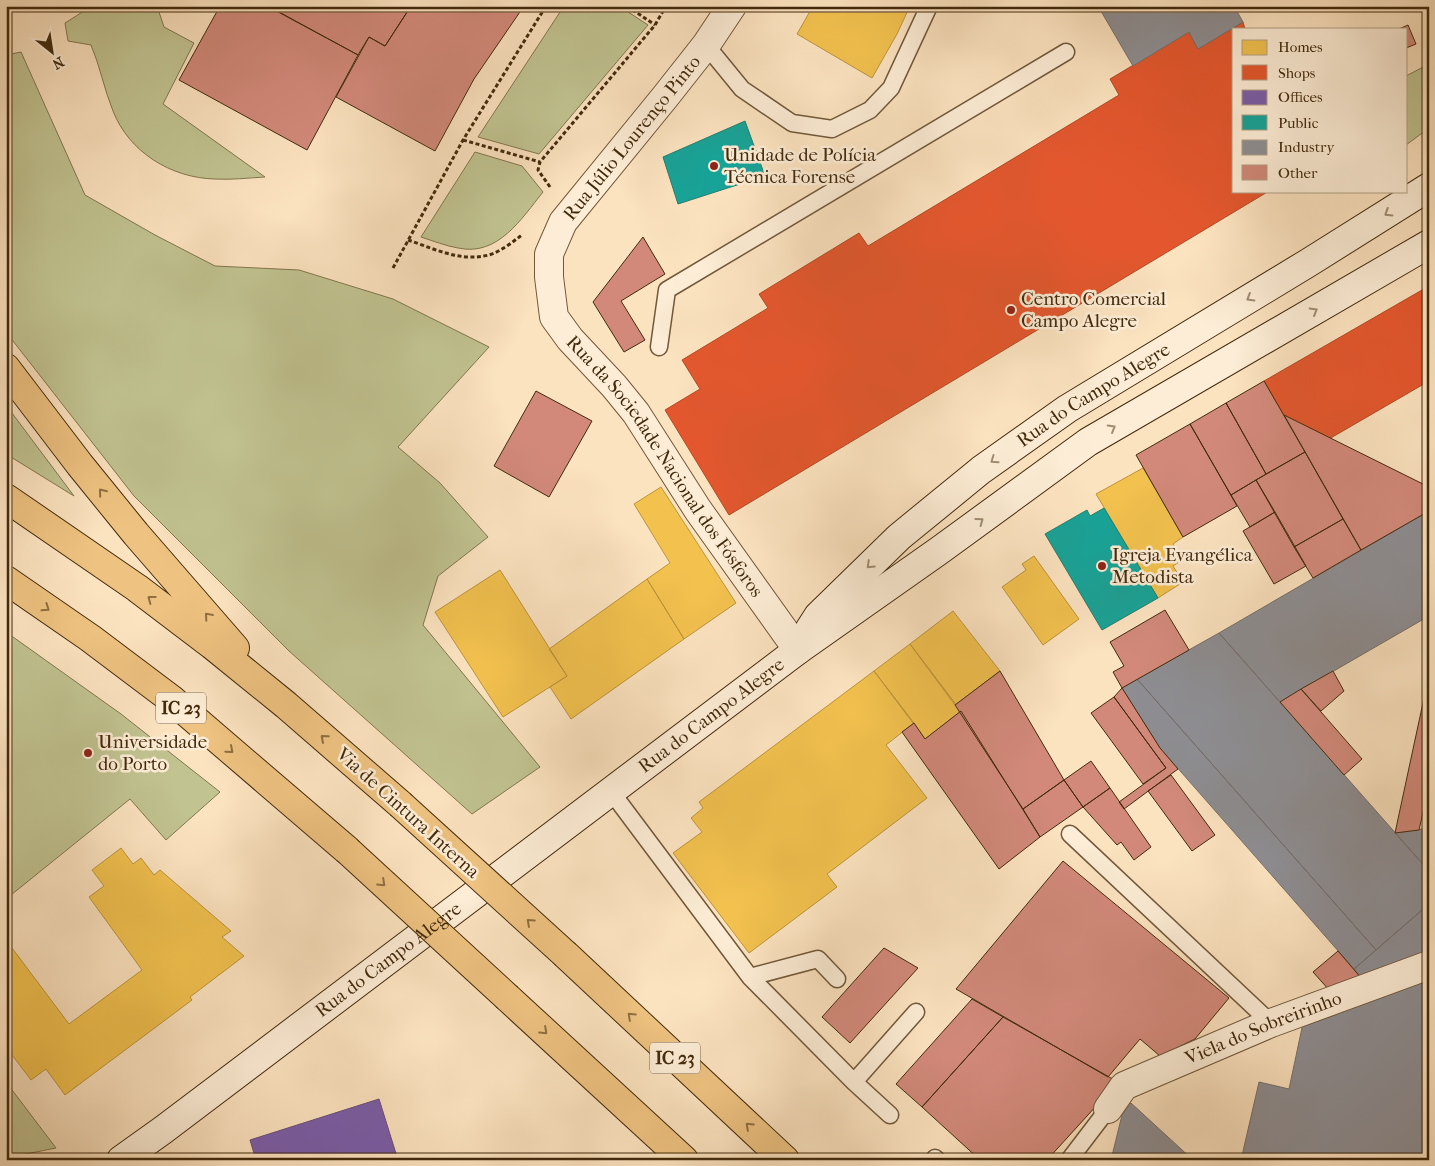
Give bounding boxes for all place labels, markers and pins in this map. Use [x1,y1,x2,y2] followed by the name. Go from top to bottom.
[724,144,876,188] place label: Unidade de Polícia Técnica Forense
[708,160,720,172] marker: Unidade de Polícia Técnica Forense
[1021,288,1166,332] place label: Centro Comercial Campo Alegre
[1005,304,1017,316] marker: Centro Comercial Campo Alegre
[1112,544,1253,588] place label: Igreja Evangélica Metodista
[1096,560,1108,572] marker: Igreja Evangélica Metodista
[98,731,207,775] place label: Universidade do Porto
[82,747,94,759] marker: Universidade do Porto

